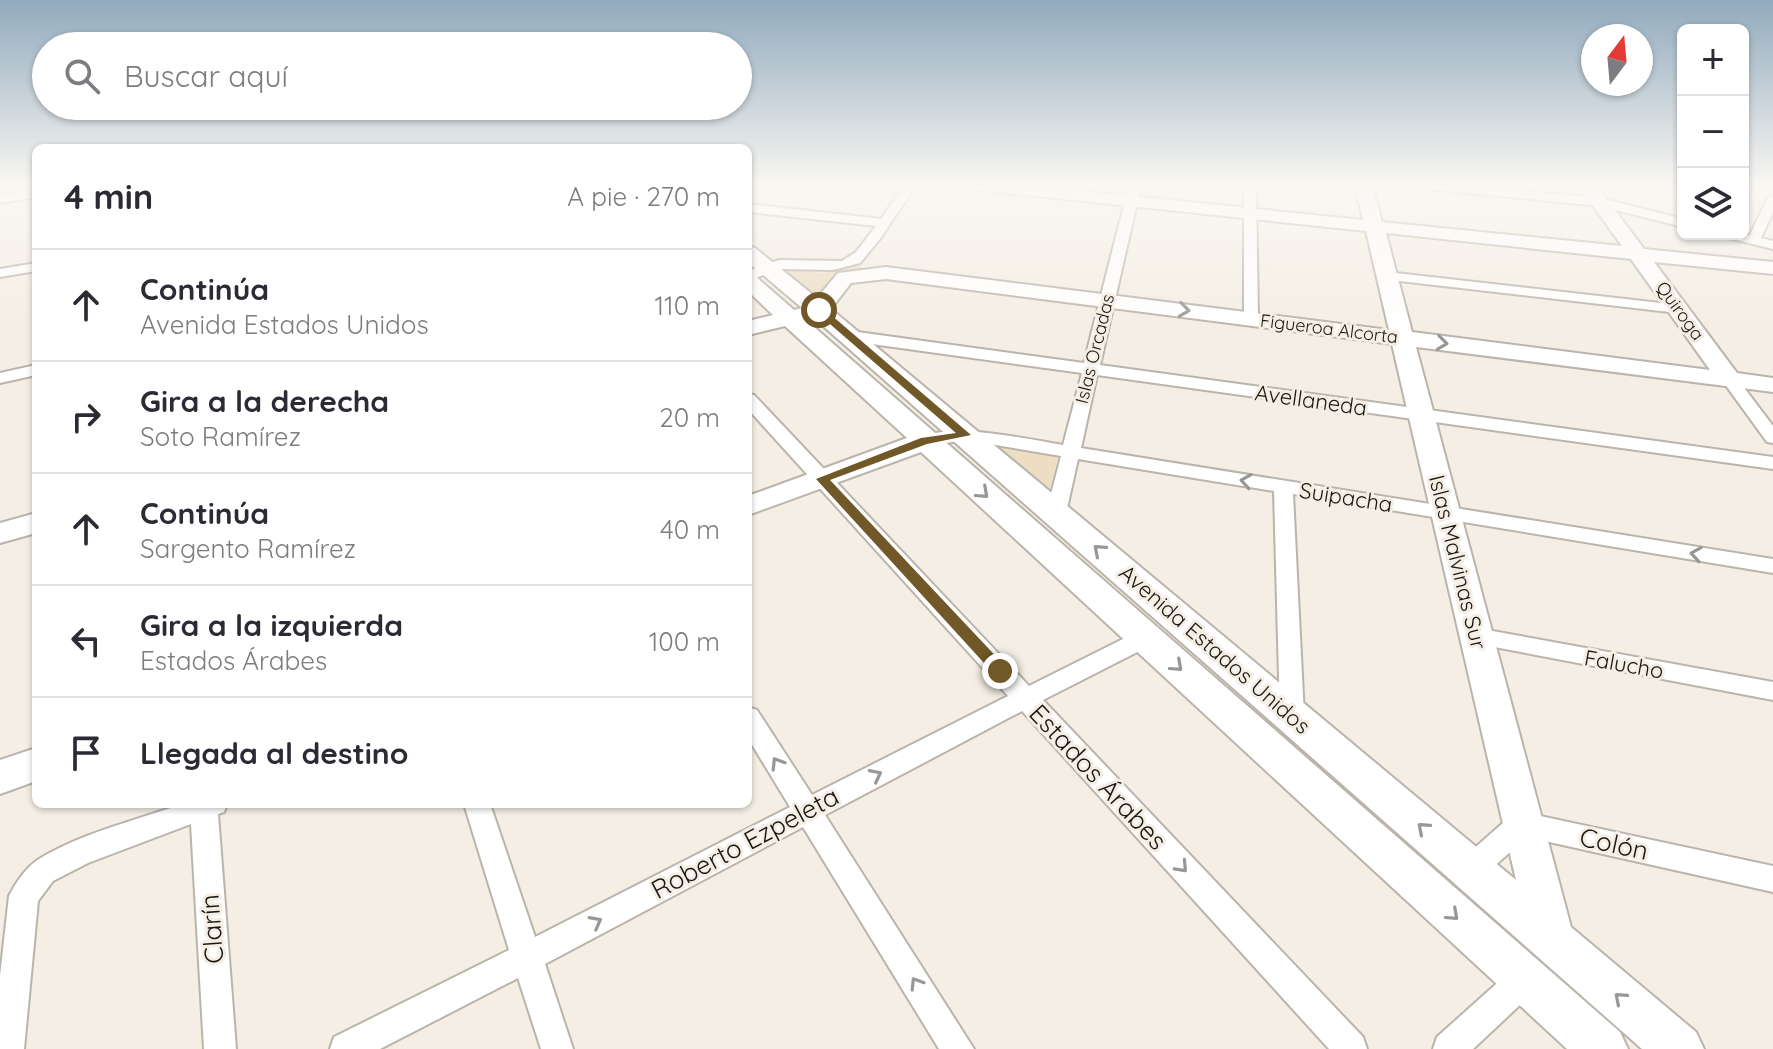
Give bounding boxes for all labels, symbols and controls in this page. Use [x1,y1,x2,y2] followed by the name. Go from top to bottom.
[1581,24,1653,96] north arrow
[1677,24,1749,240] map controls
[1677,24,1749,96] button: +
[32,32,752,120] search box
[60,54,104,98] icon: search
[124,57,288,95] text: Buscar aquí
[1677,96,1749,168] button: −
[1677,168,1749,240] button: layers
[64,175,153,218] text: 4 min
[567,180,720,213] text: A pie · 270 m
[140,270,269,308] text: Continúa
[1651,277,1710,345] street label: Quiroga
[64,283,108,327] icon: ahead
[654,289,720,322] text: 110 m
[801,292,837,328] route start
[1070,292,1119,406] street label: Islas Orcadas
[1177,301,1191,318] one-way arrow
[140,308,429,341] text: Avenida Estados Unidos
[1259,309,1399,348] street label: Figueroa Alcorta
[1435,334,1449,351] one-way arrow
[1253,378,1369,422] street label: Avellaneda
[140,382,389,420] text: Gira a la derecha
[64,395,108,439] icon: right
[659,401,720,434] text: 20 m
[140,420,301,453] text: Soto Ramírez
[1423,472,1493,653] street label: Islas Malvinas Sur
[1239,473,1253,490] one-way arrow
[1298,476,1394,518] street label: Suipacha
[974,484,988,498] one-way arrow
[140,494,269,532] text: Continúa
[64,507,108,551] icon: ahead
[660,513,720,546] text: 40 m
[140,532,356,565] text: Sargento Ramírez
[1093,545,1108,559] one-way arrow
[1689,546,1703,563] one-way arrow
[1114,558,1316,740] street label: Avenida Estados Unidos
[140,606,403,644] text: Gira a la izquierda
[64,619,108,663] icon: left
[649,625,720,658] text: 100 m
[1582,643,1666,685] street label: Falucho
[140,644,327,677] text: Estados Árabes
[982,653,1018,689] route end
[1167,657,1182,671] one-way arrow
[1022,697,1174,856] street label: Estados Árabes
[64,731,108,775] icon: arrive
[140,734,408,772] text: Llegada al destino
[772,757,787,772] one-way arrow
[867,769,882,784] one-way arrow
[645,779,844,906] street label: Roberto Ezpeleta
[1577,820,1651,867] street label: Colón
[1418,824,1433,838] one-way arrow
[1172,858,1187,872] one-way arrow
[193,893,230,965] street label: Clarín
[1444,905,1459,920] one-way arrow
[587,916,602,932] one-way arrow
[911,977,926,992] one-way arrow
[1615,993,1630,1008] one-way arrow

